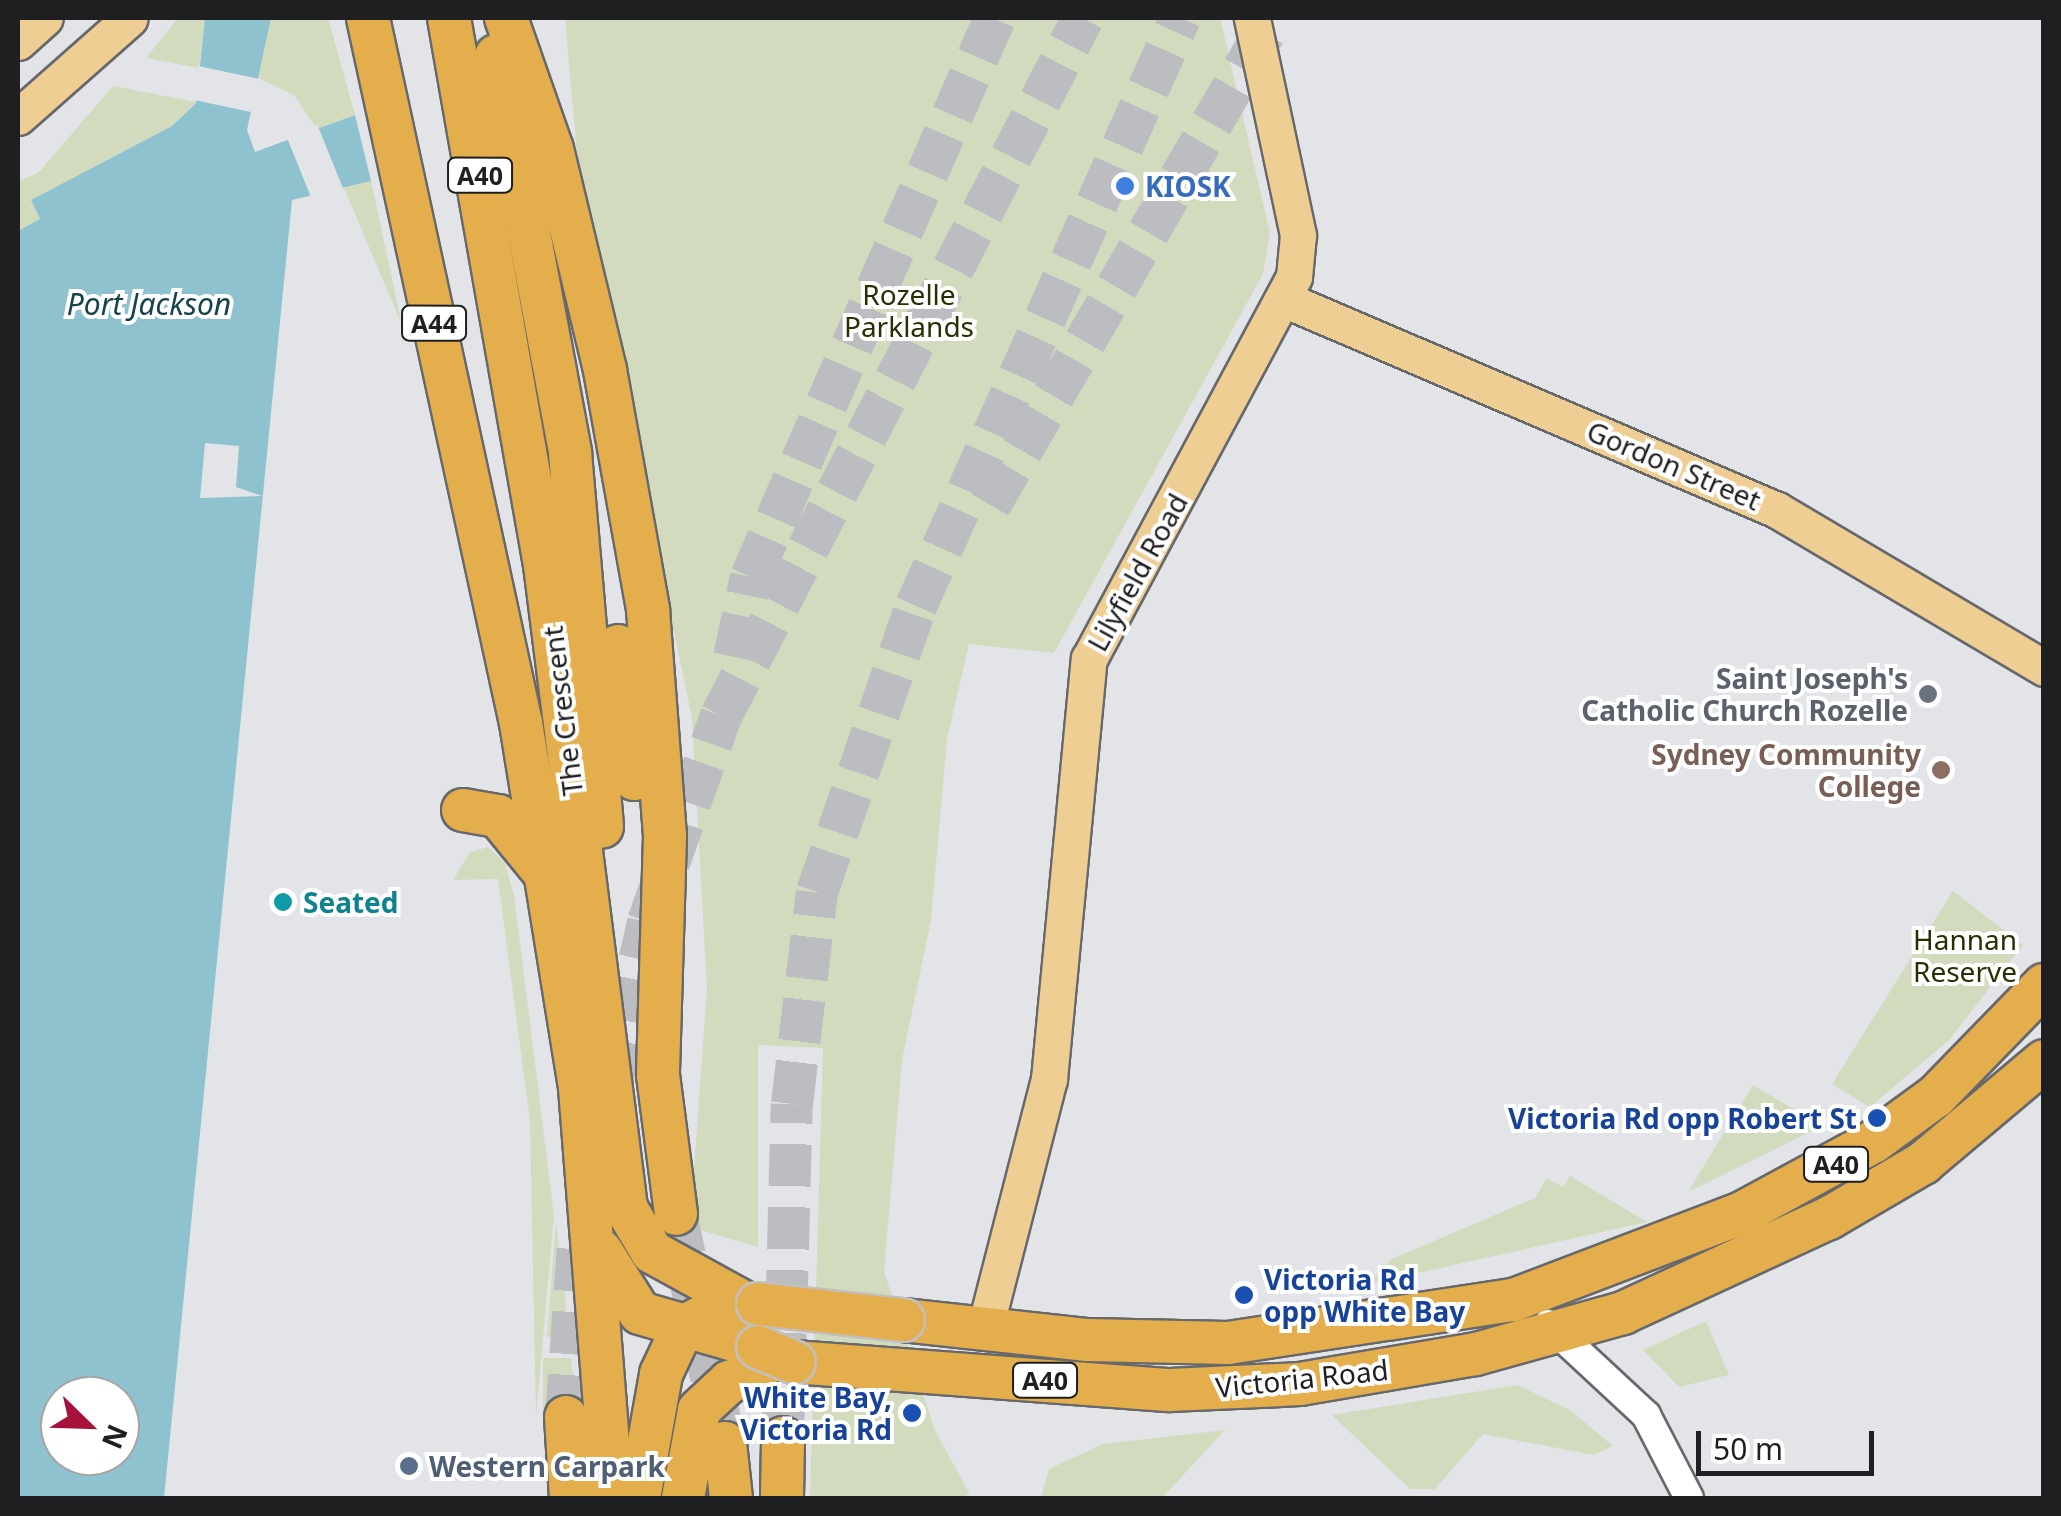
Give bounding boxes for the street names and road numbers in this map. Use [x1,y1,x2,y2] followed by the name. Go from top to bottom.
[445,155,515,195] road number: A40
[399,303,469,343] road number: A44
[1582,413,1766,517] street label: Gordon Street
[1080,487,1194,657] street label: Lilyfield Road
[535,624,589,798] street label: The Crescent
[1801,1144,1871,1184] road number: A40
[1214,1352,1390,1404] street label: Victoria Road
[1010,1360,1080,1400] road number: A40

